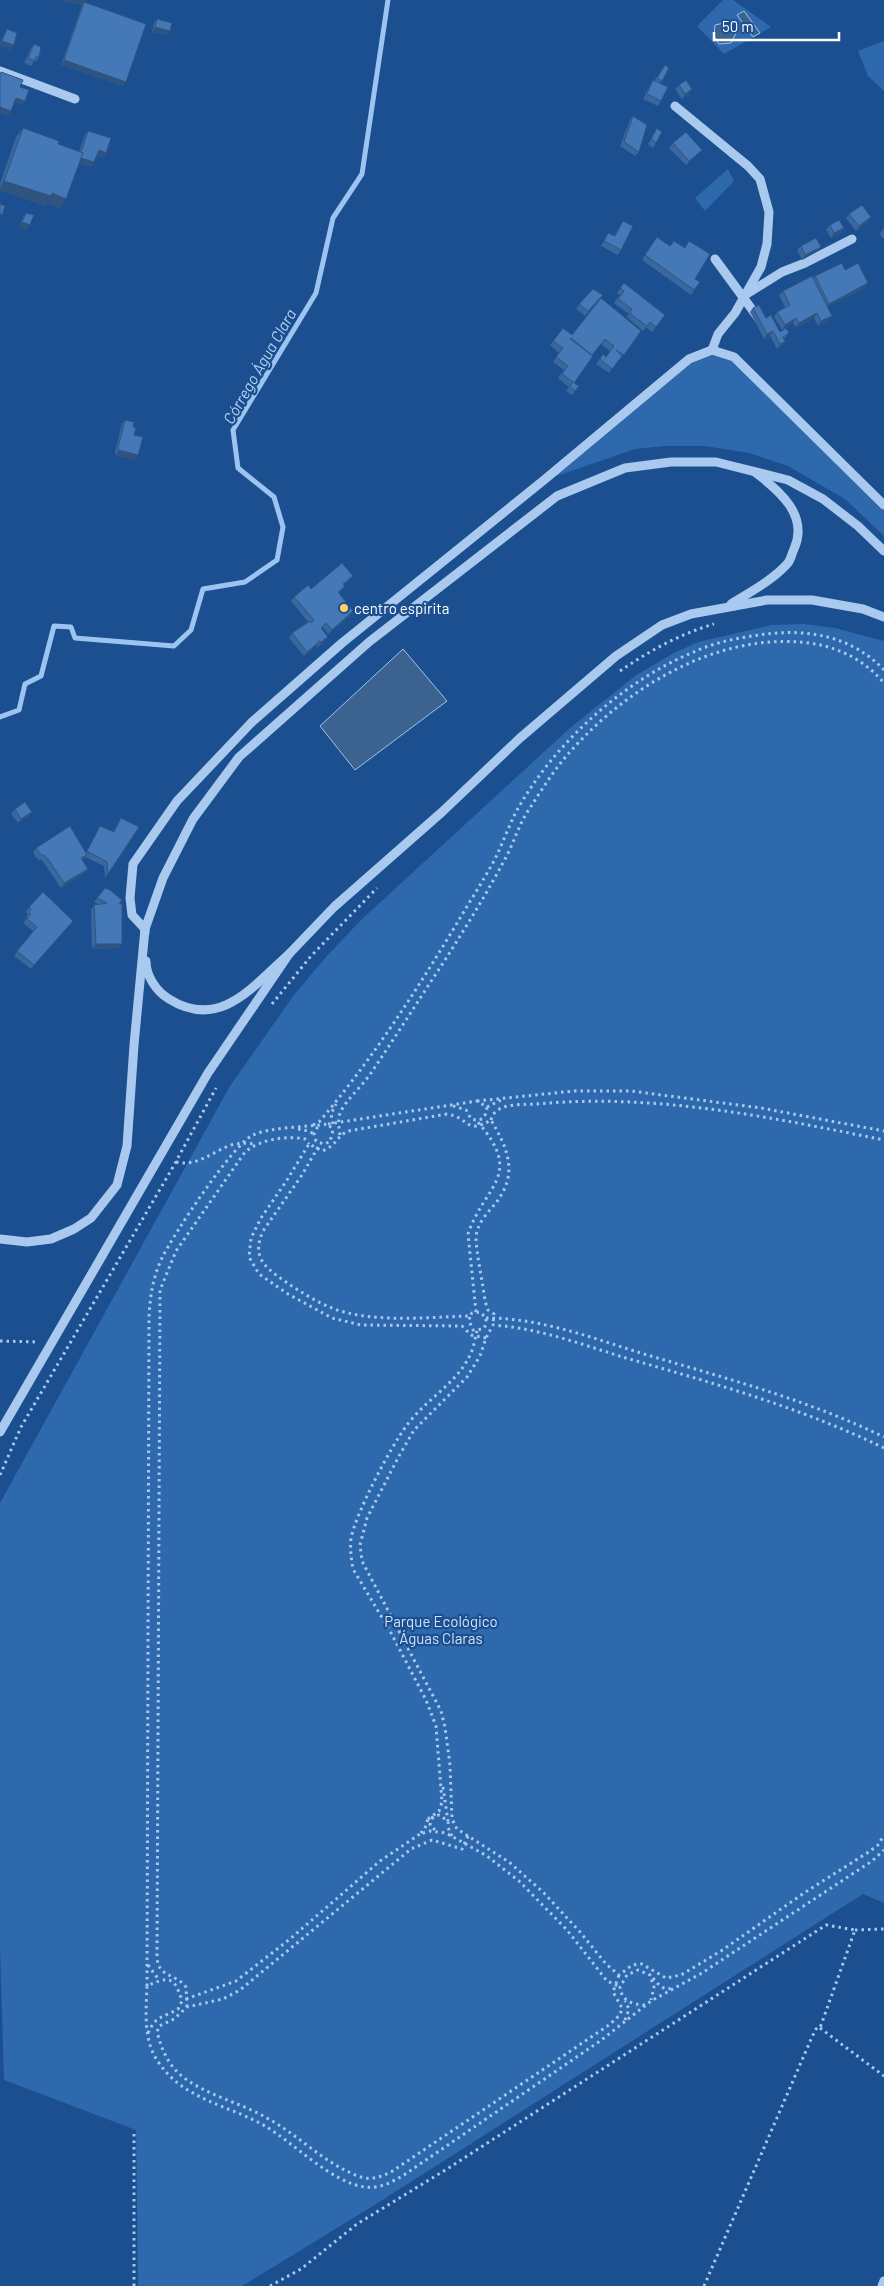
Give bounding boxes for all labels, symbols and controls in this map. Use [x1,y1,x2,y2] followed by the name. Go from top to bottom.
[714,10,839,42] scale bar
[722,17,754,35] text: 50 m
[218,305,300,427] water label: Córrego Água Clara
[354,599,449,617] place label: centro espirita
[338,602,350,614] marker: centro espirita
[384,1612,498,1647] park label: Parque Ecológico Águas Claras

